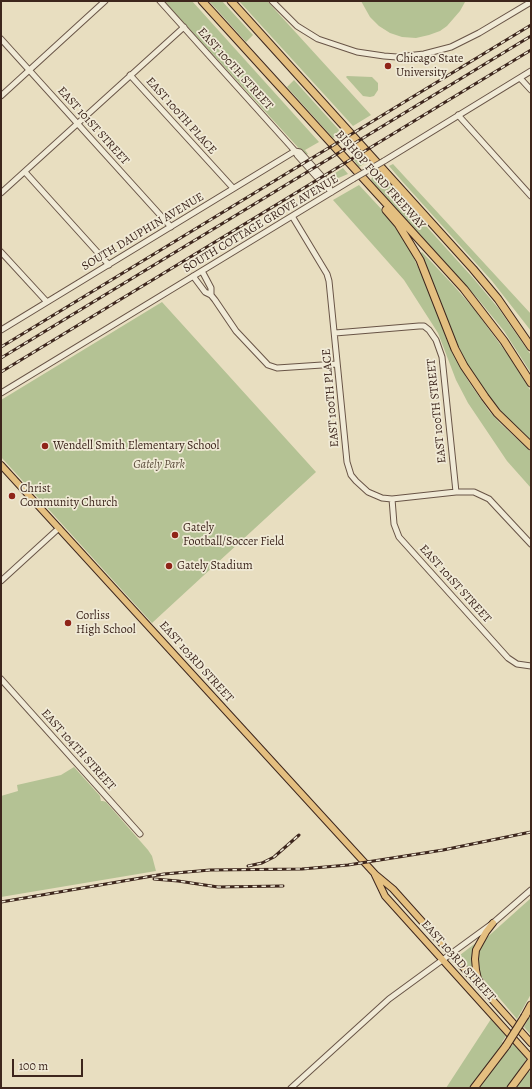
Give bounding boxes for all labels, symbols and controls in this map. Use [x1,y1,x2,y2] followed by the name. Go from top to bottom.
[194,25,276,113] street label: EAST 100TH STREET
[396,52,463,80] place label: Chicago State University
[383,61,393,71] marker: Chicago State University
[143,74,219,158] street label: EAST 100TH PLACE
[54,84,132,168] street label: EAST 101ST STREET
[332,128,428,232] street label: BISHOP FORD FREEWAY
[181,172,341,276] street label: SOUTH COTTAGE GROVE AVENUE
[79,190,207,274] street label: SOUTH DAUPHIN AVENUE
[320,348,342,448] street label: EAST 100TH PLACE
[424,358,450,464] street label: EAST 100TH STREET
[53,439,220,453] place label: Wendell Smith Elementary School
[40,441,50,451] marker: Wendell Smith Elementary School
[133,458,185,472] park label: Gately Park
[20,482,118,510] place label: Christ Community Church
[7,491,17,501] marker: Christ Community Church
[183,521,284,549] place label: Gately Football/Soccer Field
[170,530,180,540] marker: Gately Football/Soccer Field
[416,542,494,626] street label: EAST 101ST STREET
[177,559,253,573] place label: Gately Stadium
[164,561,174,571] marker: Gately Stadium
[76,609,136,637] place label: Corliss High School
[63,618,73,628] marker: Corliss High School
[156,619,236,705] street label: EAST 103RD STREET
[38,706,118,794] street label: EAST 104TH STREET
[418,918,498,1004] street label: EAST 103RD STREET
[14,1051,85,1077] scale bar
[19,1058,48,1074] text: 100 m

